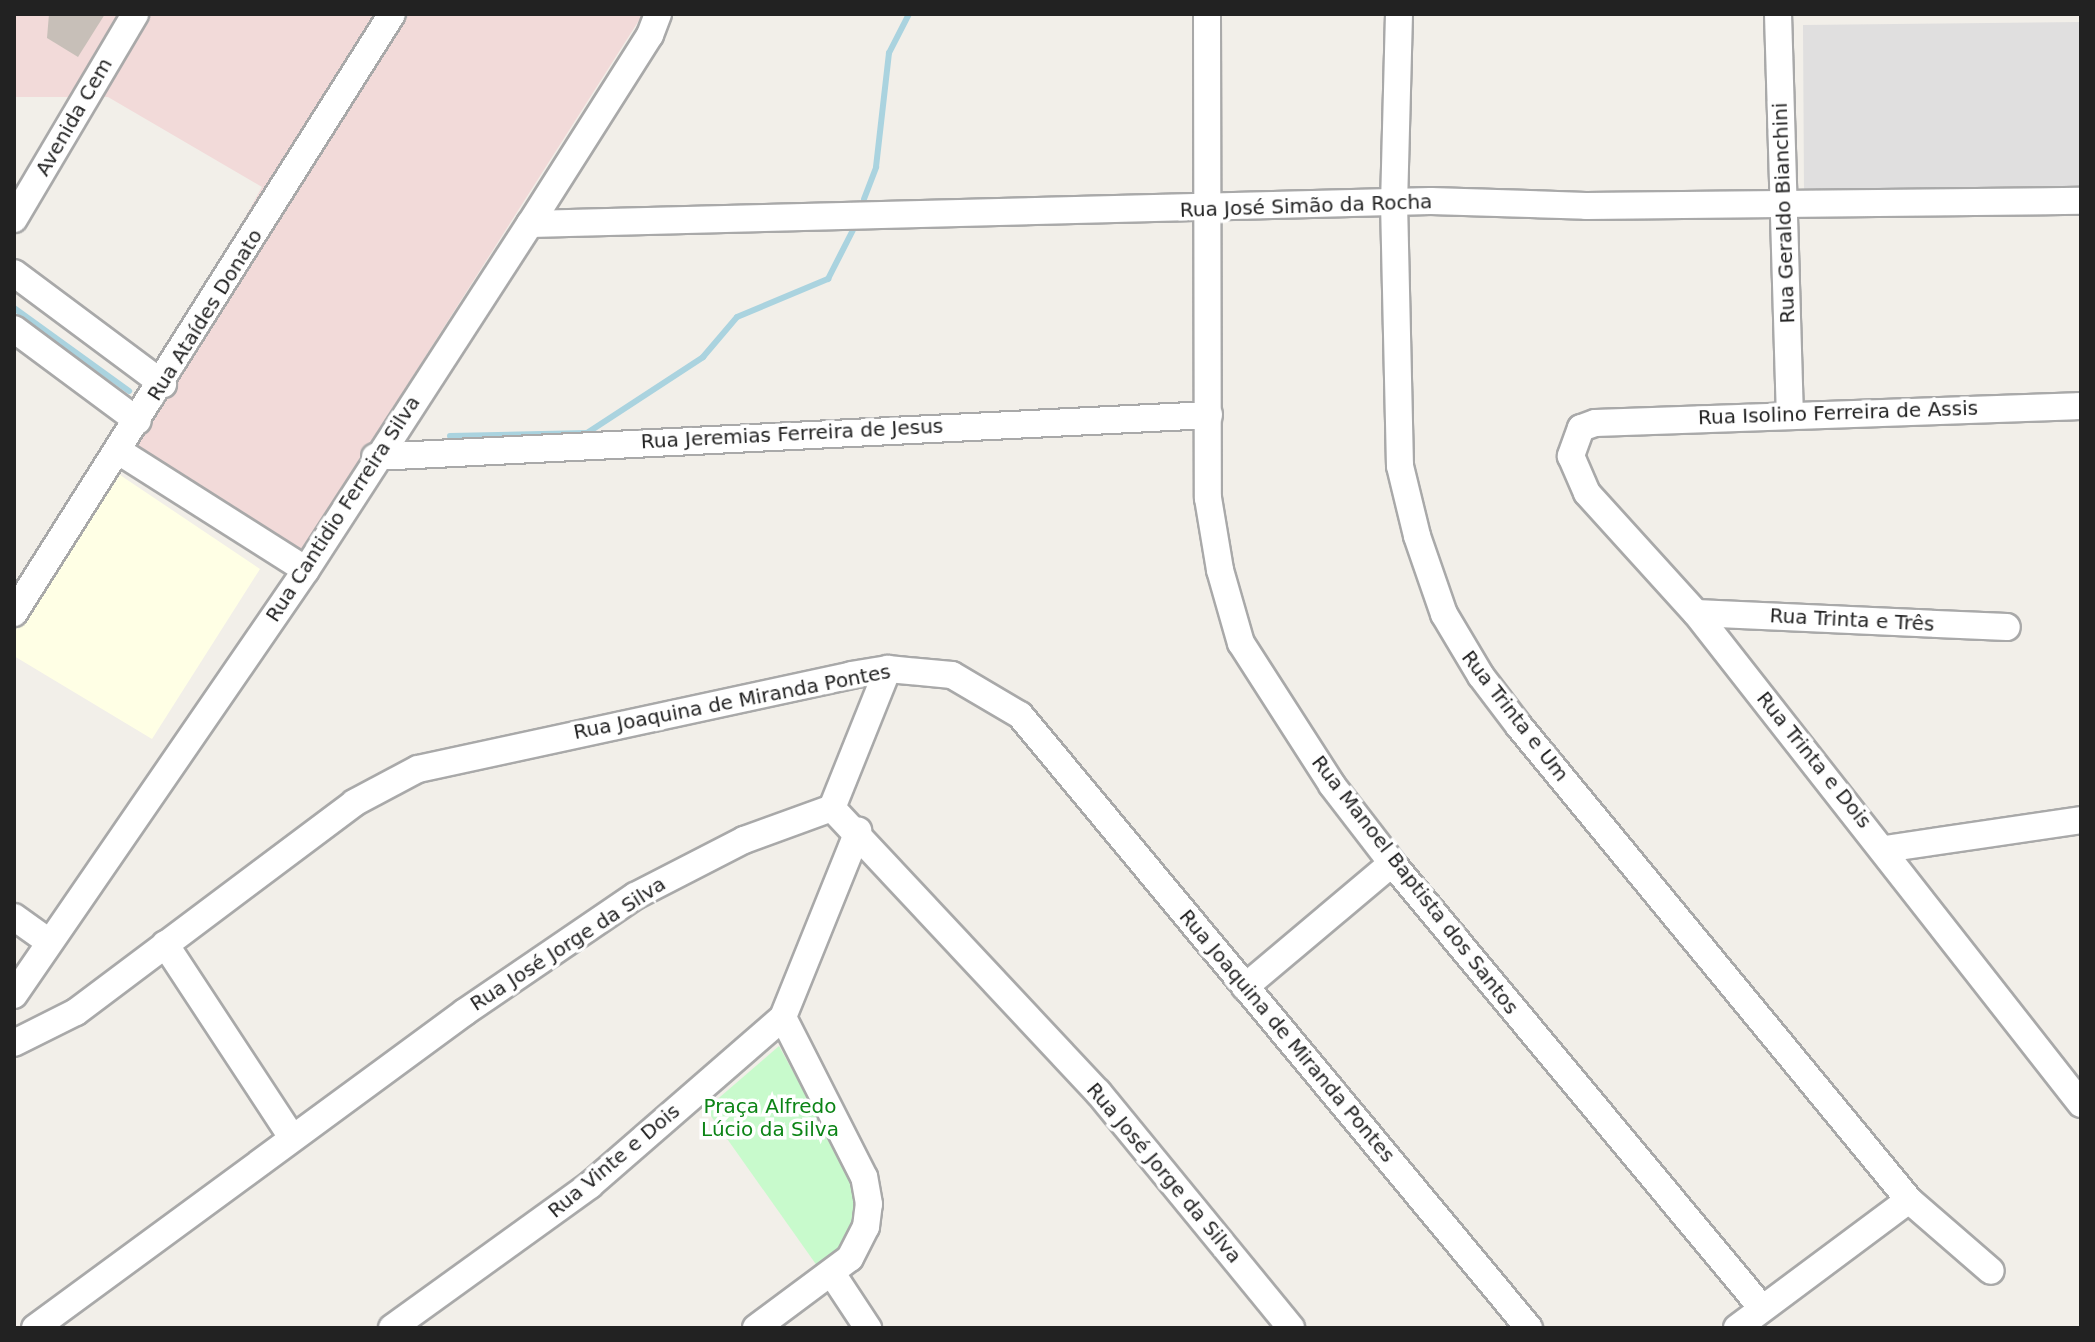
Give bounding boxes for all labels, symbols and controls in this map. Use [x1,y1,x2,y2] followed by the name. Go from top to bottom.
[31,54,117,180] street label: Avenida Cem
[1768,102,1800,324] street label: Rua Geraldo Bianchini
[1179,190,1433,222] street label: Rua José Simão da Rocha
[142,225,268,405] street label: Rua Ataídes Donato
[261,392,425,626] street label: Rua Cantidio Ferreira Silva
[1698,396,1978,430] street label: Rua Isolino Ferreira de Assis
[640,414,944,454] street label: Rua Jeremias Ferreira de Jesus
[1769,604,1935,636] street label: Rua Trinta e Três
[1457,646,1573,786] street label: Rua Trinta e Um
[571,659,893,745] street label: Rua Joaquina de Miranda Pontes
[1752,687,1876,833] street label: Rua Trinta e Dois
[1307,751,1523,1019] street label: Rua Manoel Baptista dos Santos
[466,872,670,1016] street label: Rua José Jorge da Silva
[1174,905,1400,1167] street label: Rua Joaquina de Miranda Pontes
[1082,1078,1246,1268] street label: Rua José Jorge da Silva
[701,1095,839,1142] park label: Praça Alfredo Lúcio da Silva
[543,1099,685,1223] street label: Rua Vinte e Dois

